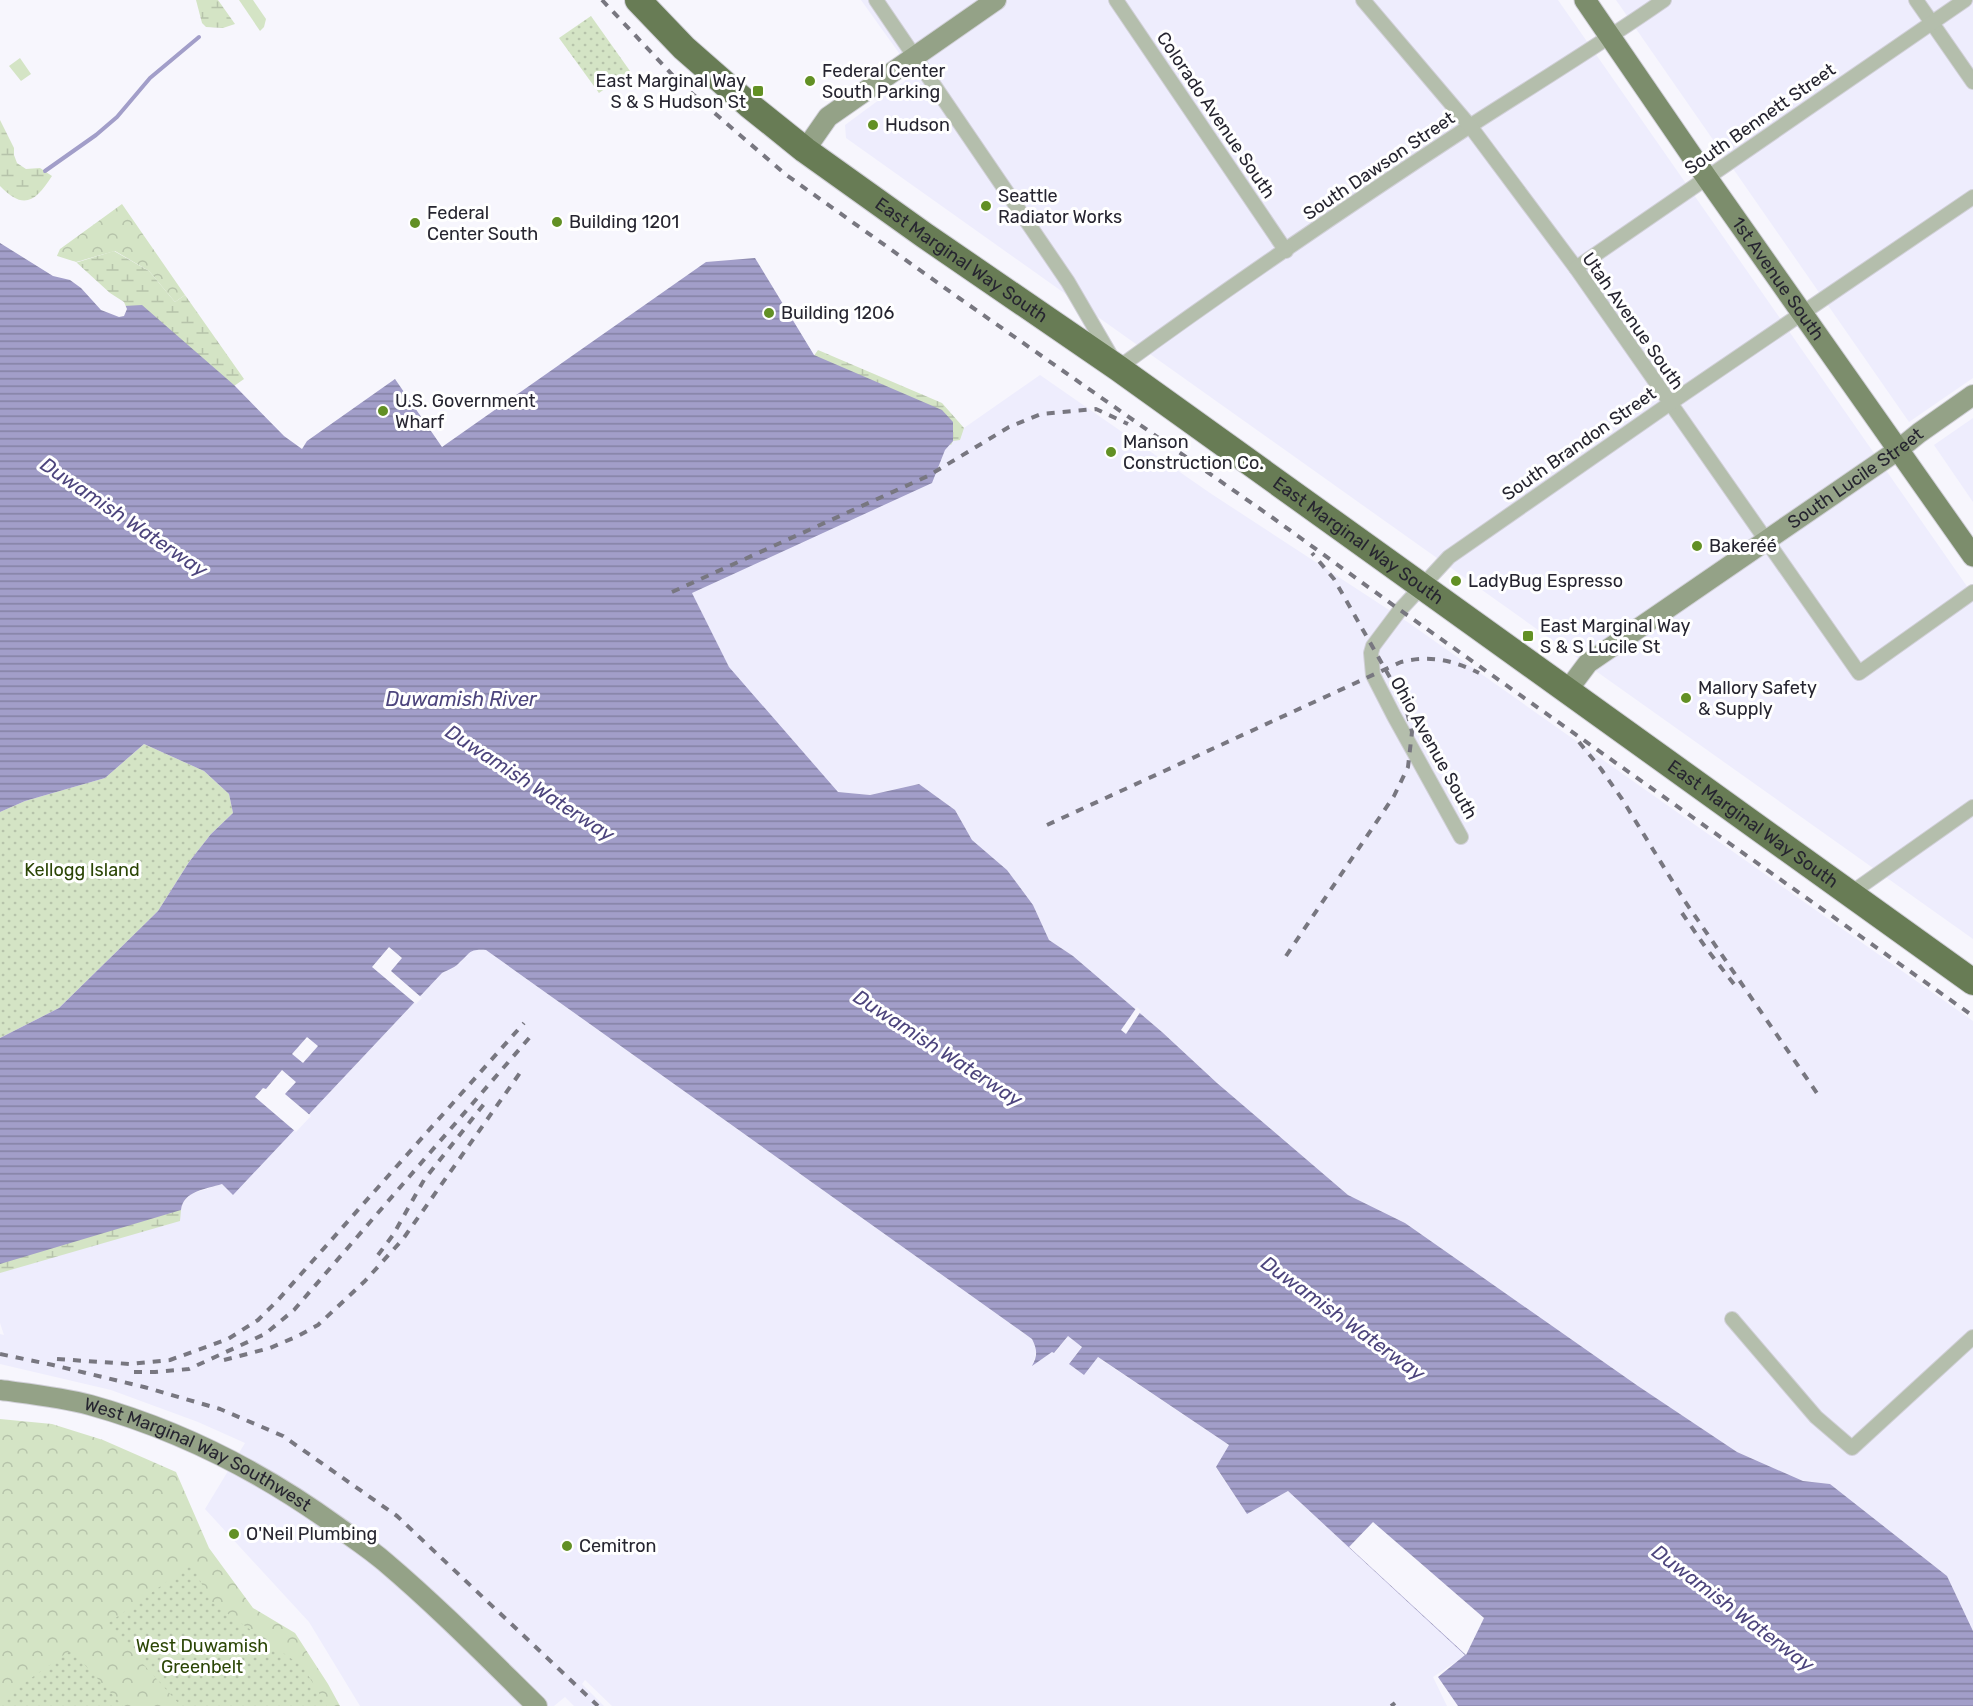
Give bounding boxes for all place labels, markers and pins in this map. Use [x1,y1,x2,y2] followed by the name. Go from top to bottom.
[822,60,946,103] place label: Federal Center South Parking
[596,70,746,113] place label: East Marginal Way S & S Hudson St
[803,74,817,88] marker: Federal Center South Parking
[751,84,765,98] marker: East Marginal Way S & S Hudson St
[885,114,950,136] place label: Hudson
[866,118,880,132] marker: Hudson
[998,185,1122,228] place label: Seattle Radiator Works
[979,199,993,213] marker: Seattle Radiator Works
[427,202,538,245] place label: Federal Center South
[569,211,679,233] place label: Building 1201
[550,215,564,229] marker: Building 1201
[408,216,422,230] marker: Federal Center South
[781,302,894,324] place label: Building 1206
[762,306,776,320] marker: Building 1206
[395,390,535,433] place label: U.S. Government Wharf
[376,404,390,418] marker: U.S. Government Wharf
[1123,431,1264,474] place label: Manson Construction Co.
[1104,445,1118,459] marker: Manson Construction Co.
[1709,535,1777,557] place label: Bakeréé
[1690,539,1704,553] marker: Bakeréé
[1468,570,1623,592] place label: LadyBug Espresso
[1449,574,1463,588] marker: LadyBug Espresso
[1540,615,1691,658] place label: East Marginal Way S & S Lucile St
[1521,629,1535,643] marker: East Marginal Way S & S Lucile St
[1698,677,1817,720] place label: Mallory Safety & Supply
[1679,691,1693,705] marker: Mallory Safety & Supply
[246,1523,377,1545] place label: O'Neil Plumbing
[227,1527,241,1541] marker: O'Neil Plumbing
[579,1535,656,1557] place label: Cemitron
[560,1539,574,1553] marker: Cemitron

